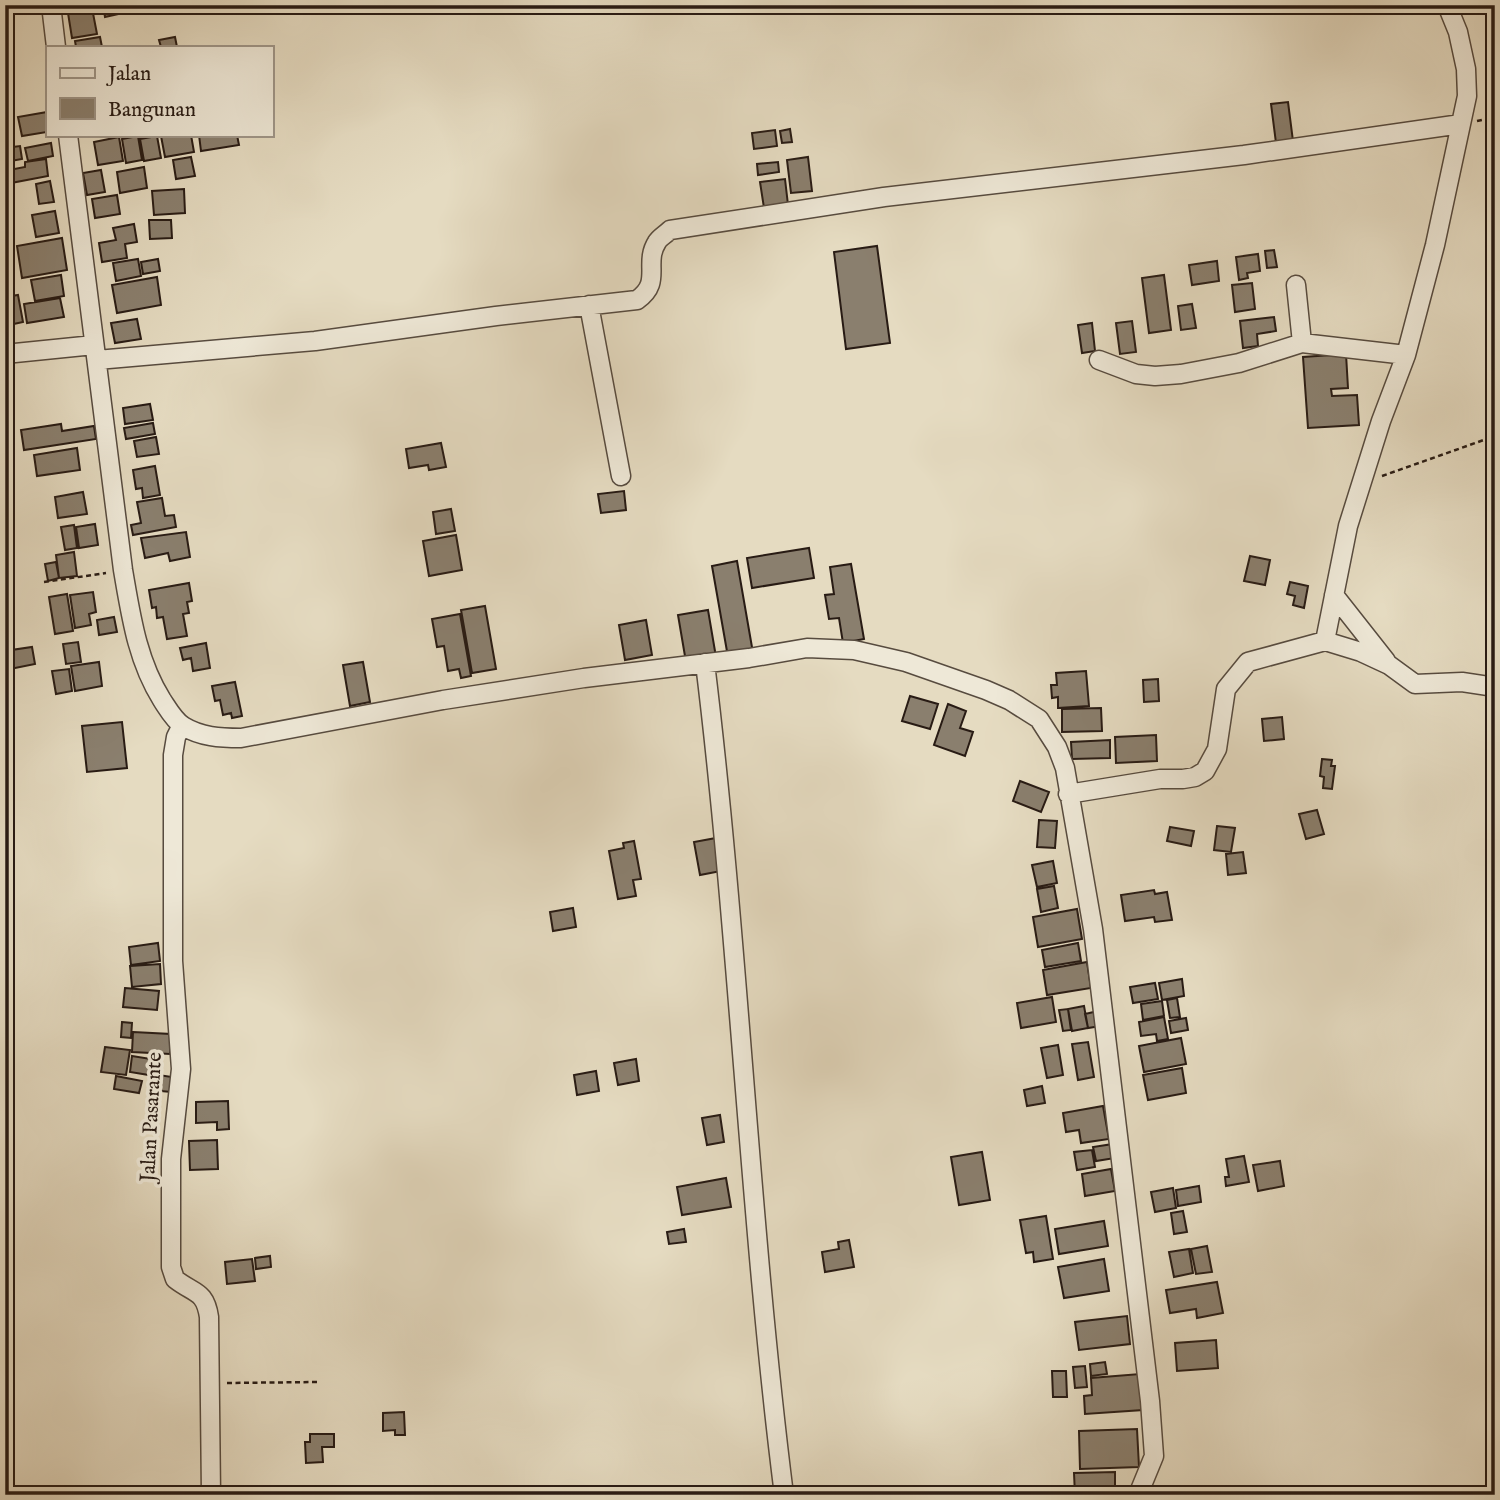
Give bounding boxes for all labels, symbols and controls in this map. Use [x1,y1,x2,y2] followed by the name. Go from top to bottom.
[46,46,273,136] legend
[106,61,151,88] text: Jalan
[108,97,196,124] text: Bangunan
[135,1051,169,1185] street label: Jalan Pasarante

